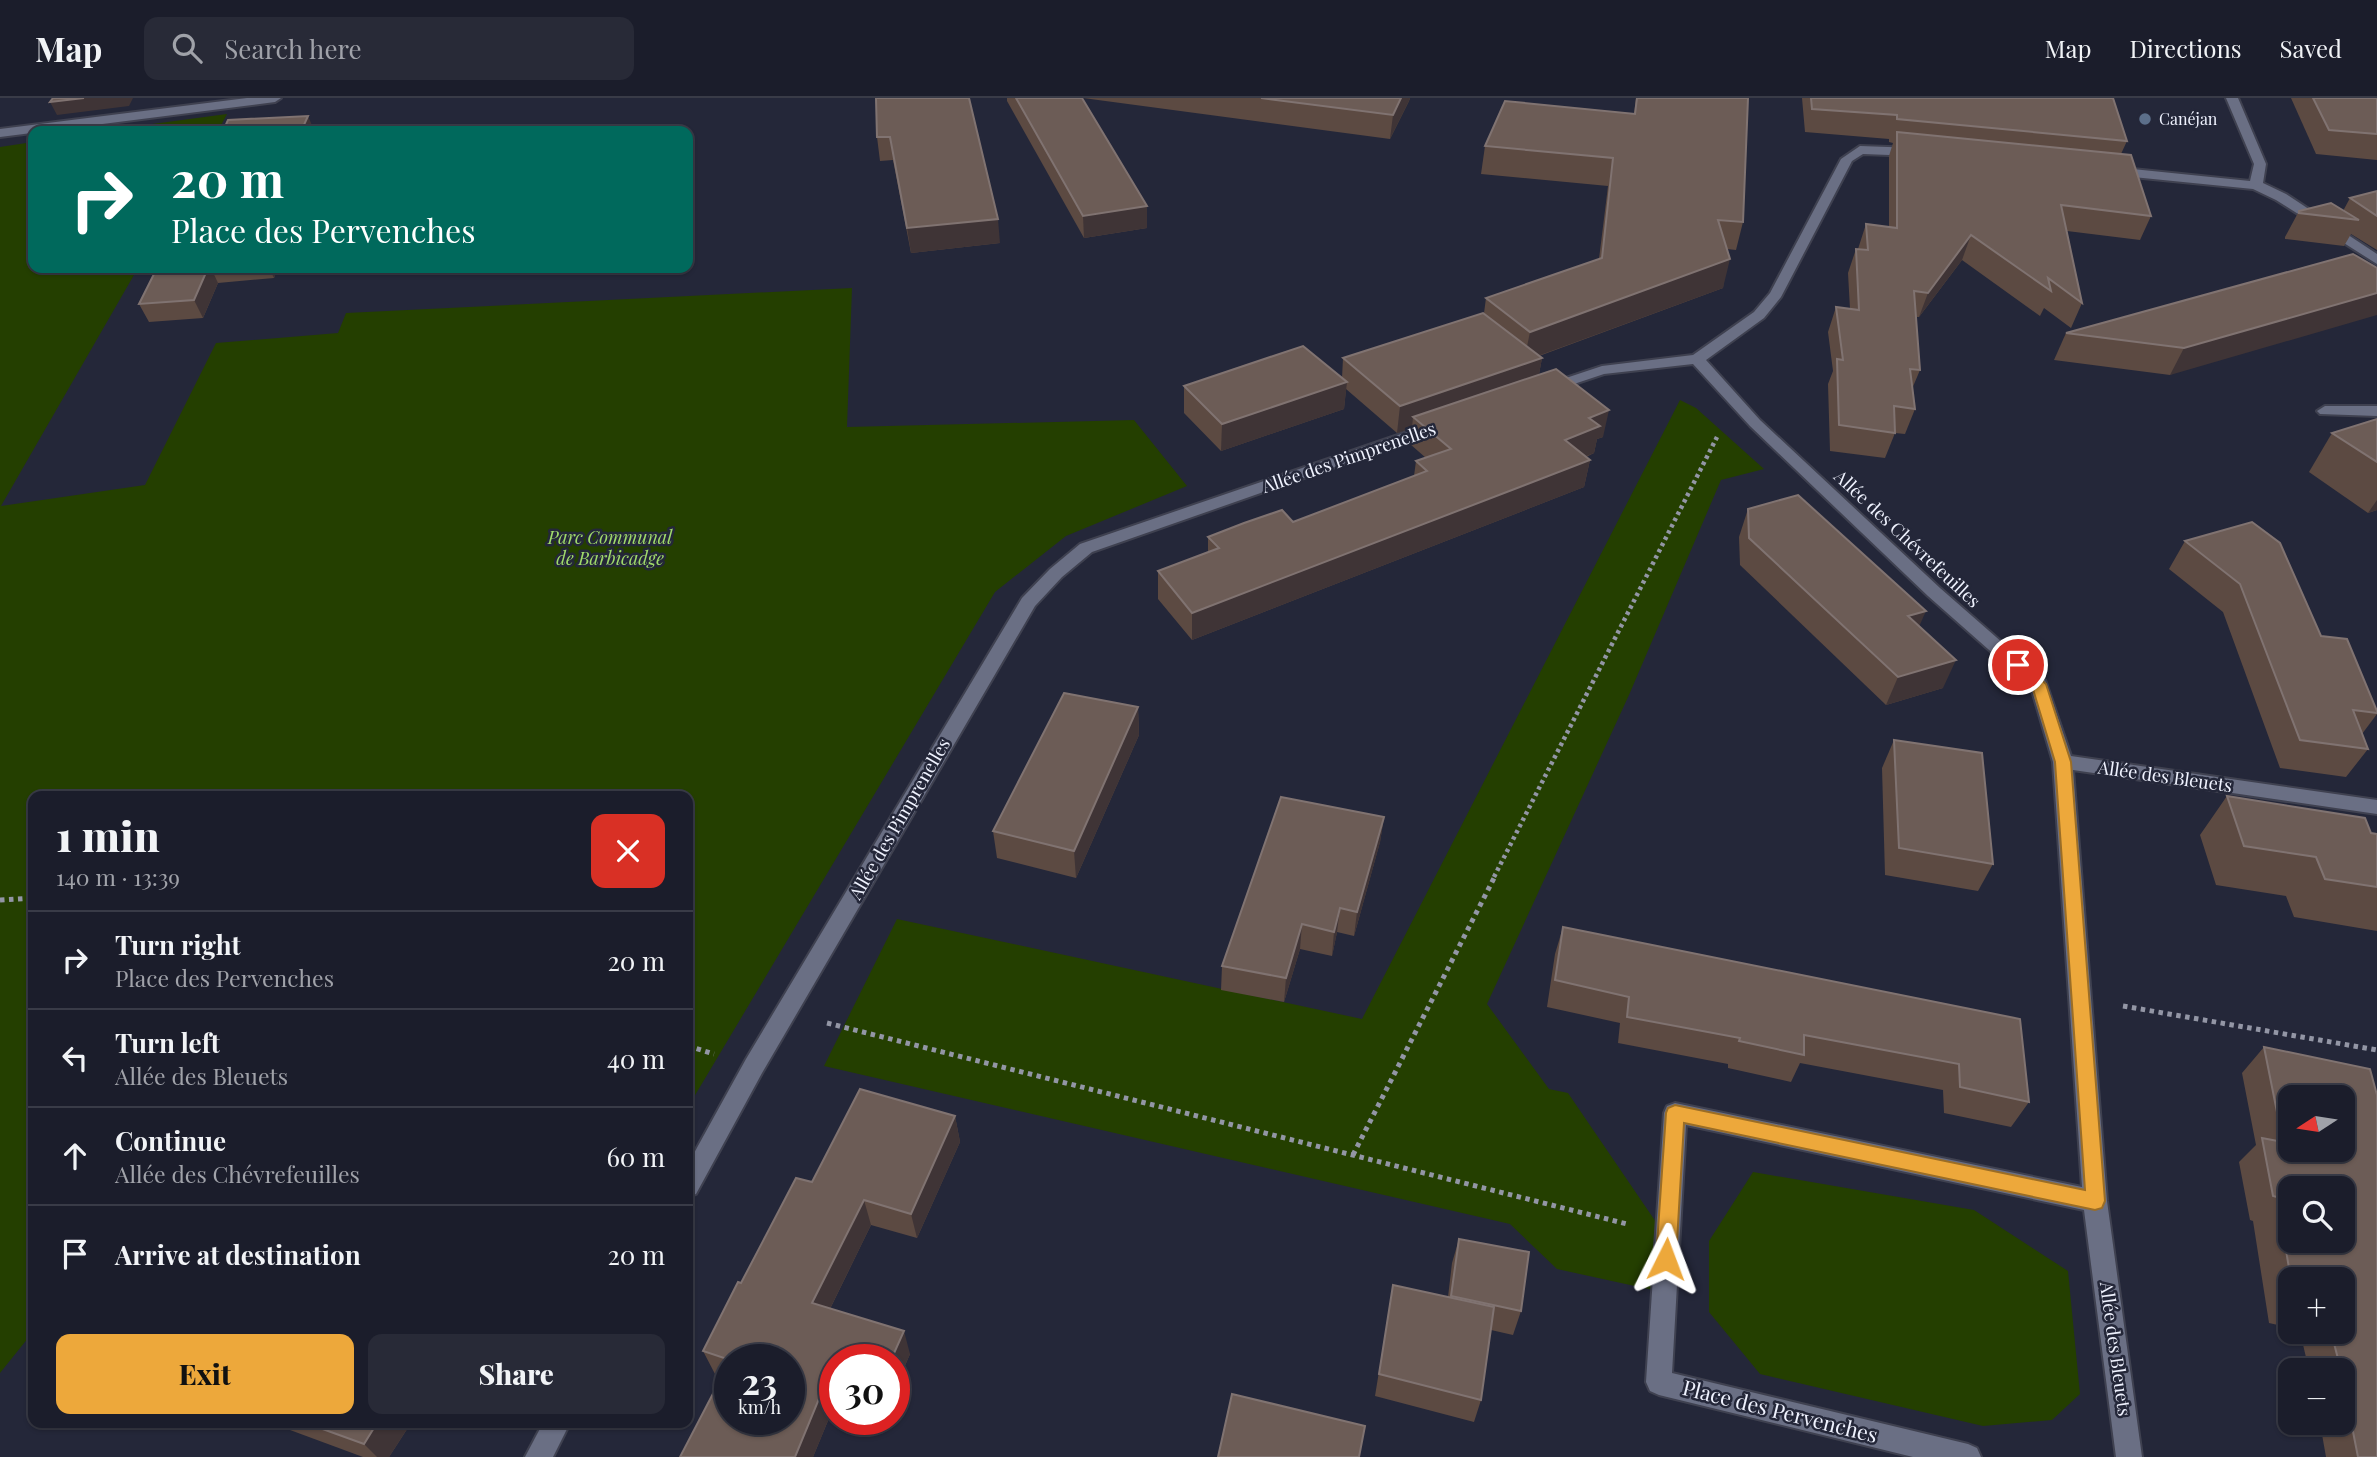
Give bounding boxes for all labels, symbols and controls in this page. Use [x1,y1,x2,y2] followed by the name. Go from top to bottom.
[144,17,634,80] search box
[35,26,102,70] text: Map
[168,29,206,67] icon: search
[224,31,362,66] text: Search here
[2045,32,2091,64] text: Map
[2129,32,2242,64] text: Directions
[2280,32,2342,64] text: Saved
[2159,108,2218,129] place label: Canéjan
[2137,111,2153,127] marker: Canéjan
[171,145,284,210] text: 20 m
[56,154,147,245] icon: right
[171,208,476,251] text: Place des Pervenches
[1258,416,1439,498] street label: Allée des Pimprenelles
[1829,463,1986,612] street label: Allée des Chévrefeuilles
[547,525,673,570] park label: Parc Communal de Barbicadge
[1988,635,2048,695] pin
[1999,646,2037,684] icon: arrive
[843,734,955,904] street label: Allée des Pimprenelles
[2095,755,2234,797] street label: Allée des Bleuets
[56,807,160,863] text: 1 min
[591,814,665,888] button: close
[56,861,180,892] text: 140 m · 13:39
[115,927,241,962] text: Turn right
[56,941,94,979] icon: right
[607,943,665,978] text: 20 m
[115,962,334,993] text: Place des Pervenches
[115,1025,220,1060] text: Turn left
[56,1039,94,1077] icon: left
[607,1041,665,1076] text: 40 m
[115,1060,288,1091] text: Allée des Bleuets
[2278,1085,2356,1162] north arrow
[2278,1085,2355,1435] map controls
[115,1123,226,1158] text: Continue
[56,1137,94,1175] icon: ahead
[606,1139,665,1174] text: 60 m
[115,1158,360,1189] text: Allée des Chévrefeuilles
[2278,1176,2355,1253] button: search
[1629,1222,1703,1296] position arrow
[56,1235,94,1273] icon: arrive
[115,1237,361,1272] text: Arrive at destination
[607,1237,665,1272] text: 20 m
[2278,1267,2355,1344] button: +
[2095,1279,2137,1418] street label: Allée des Bleuets
[56,1334,354,1414] button: Exit
[368,1334,665,1414] button: Share
[819,1344,910,1435] speed limit sign: 30
[742,1357,777,1404] text: 23
[2278,1358,2355,1435] button: −
[1680,1372,1881,1448] street label: Place des Pervenches
[738,1395,781,1419] text: km/h

